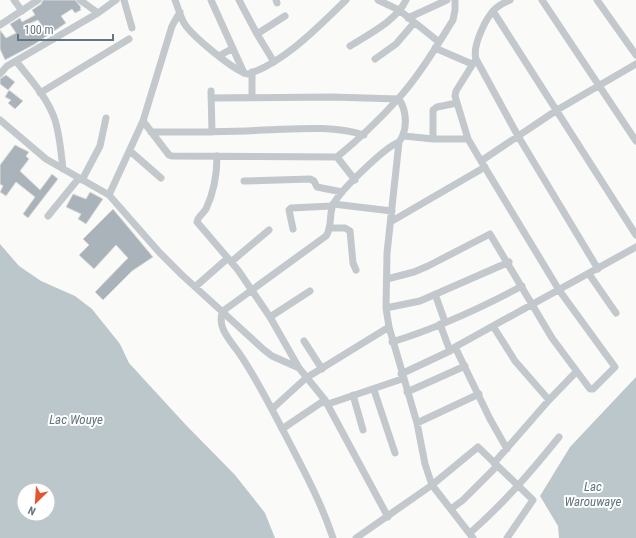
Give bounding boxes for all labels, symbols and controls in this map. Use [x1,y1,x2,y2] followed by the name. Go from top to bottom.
[18,16,113,42] scale bar
[24,23,54,37] text: 100 m
[49,412,103,427] water label: Lac Wouye
[565,479,621,509] water label: Lac Warouwaye
[16,482,56,522] north arrow
[26,503,38,518] text: N

